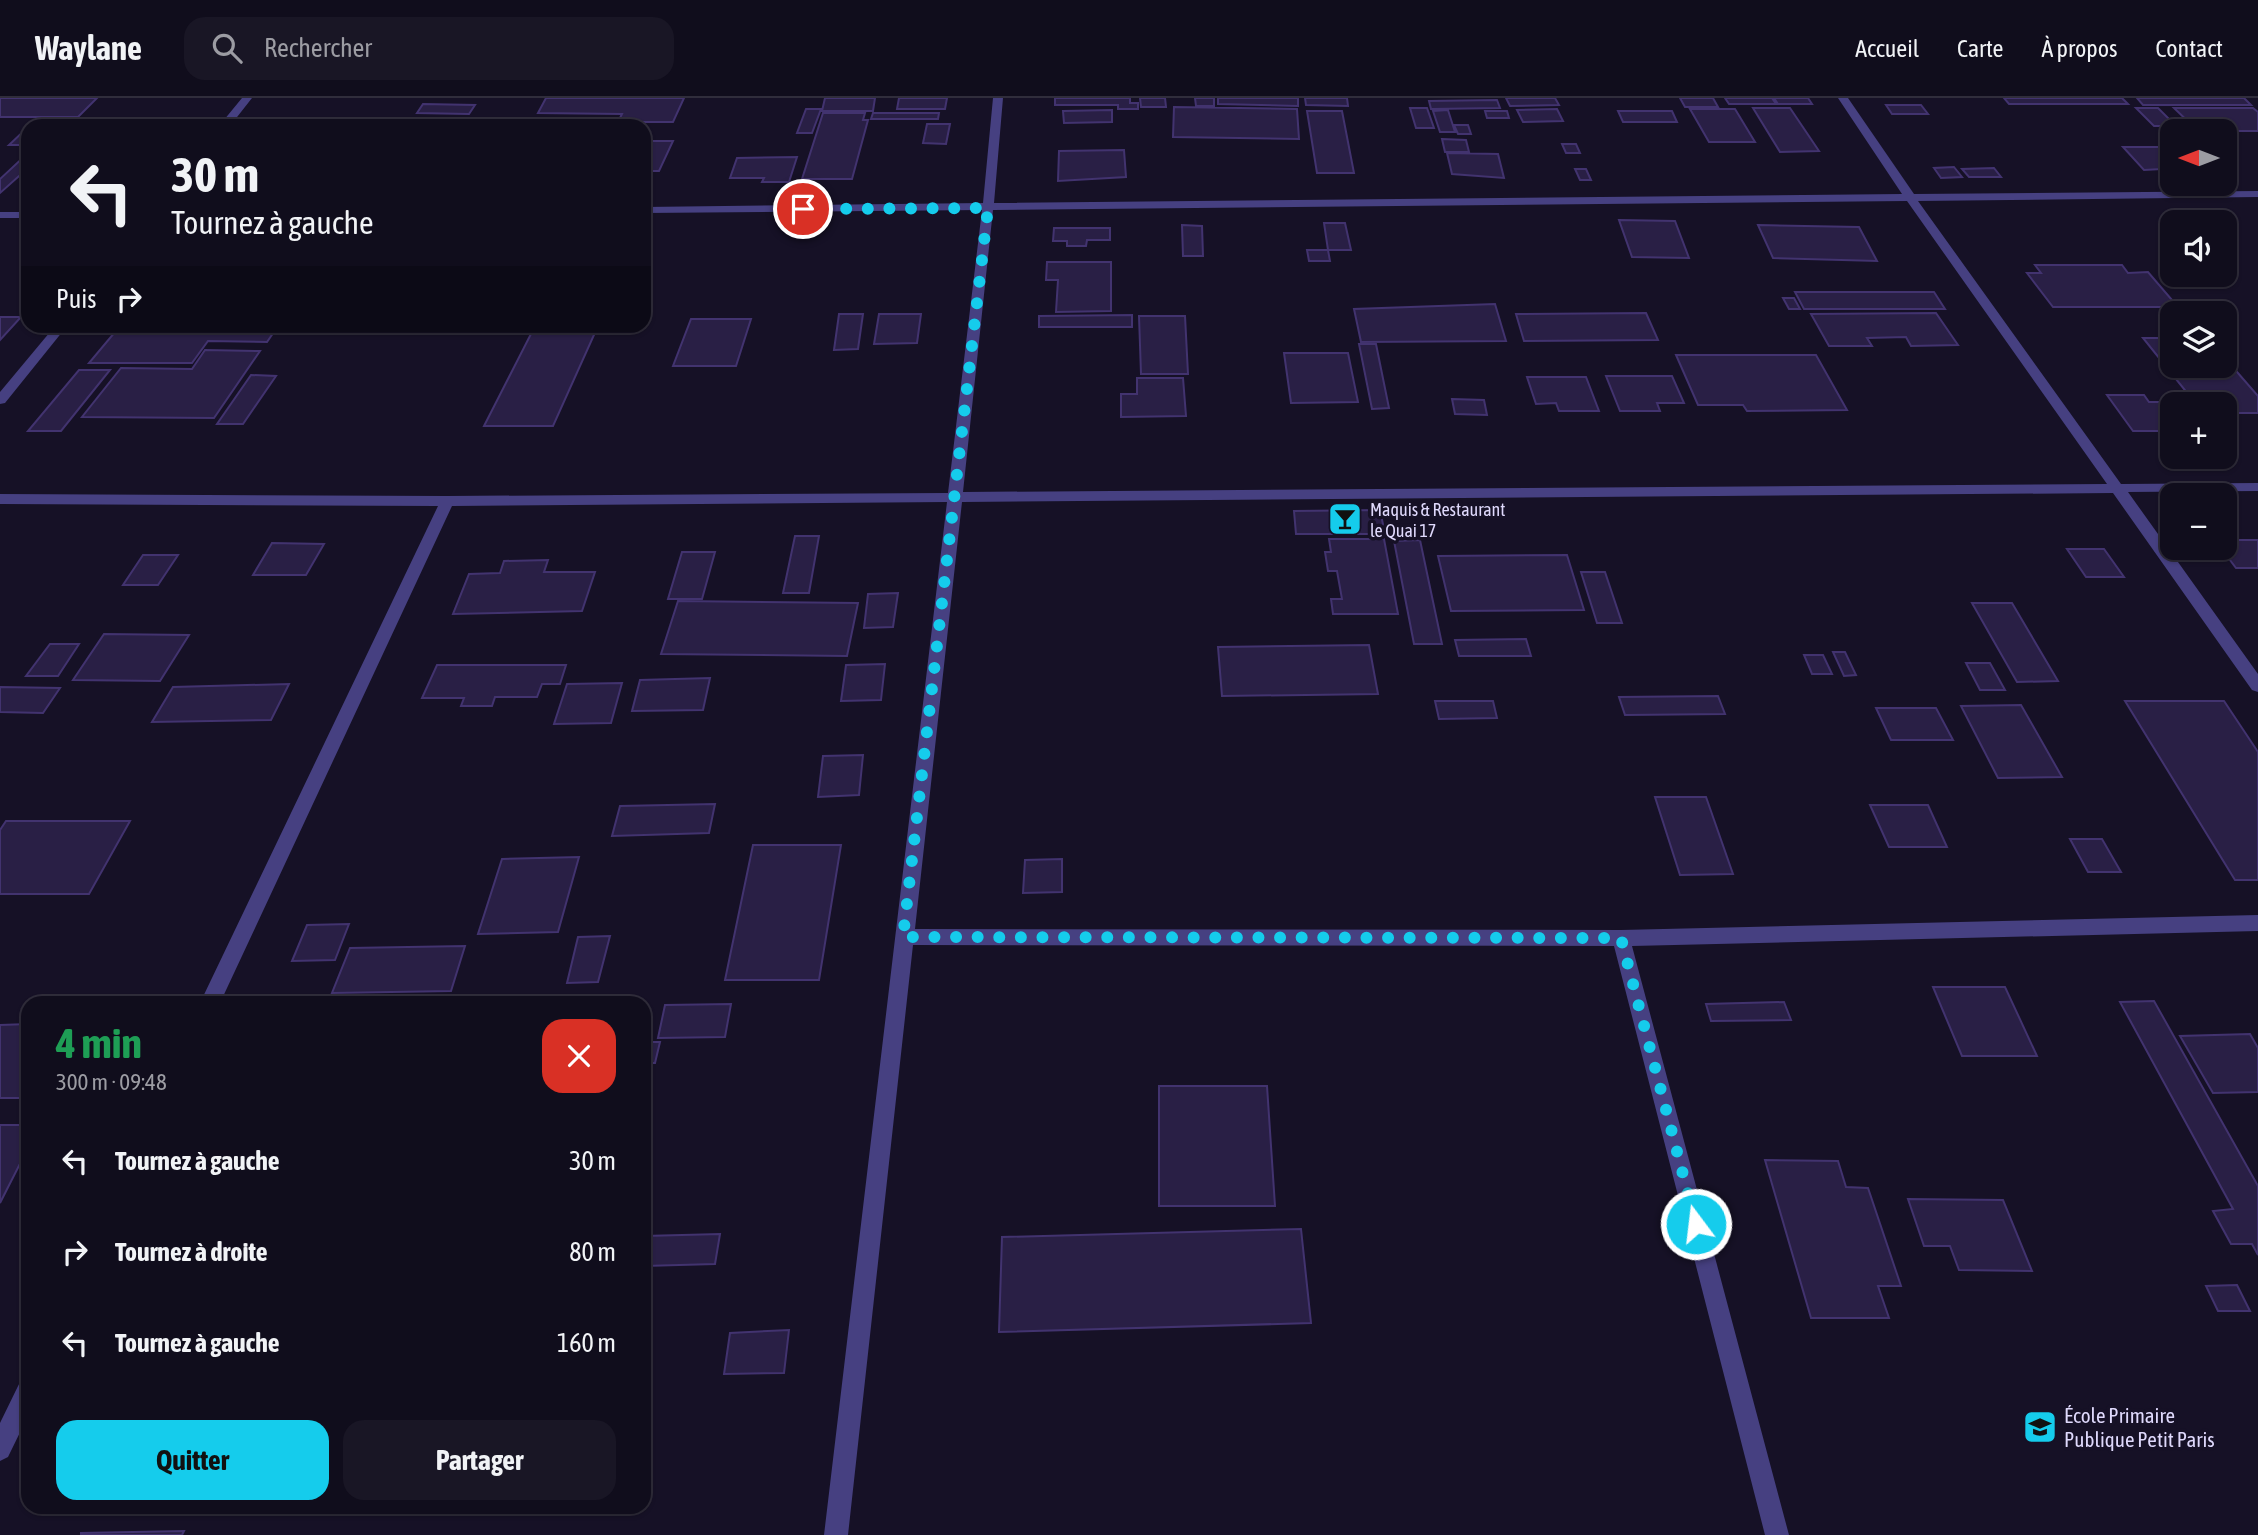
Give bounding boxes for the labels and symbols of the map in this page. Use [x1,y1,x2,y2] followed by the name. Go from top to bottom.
[2160,119,2236,196] north arrow
[773,179,833,239] pin
[1370,499,1505,541] place label: Maquis & Restaurant le Quai 17
[1326,500,1364,538] bar icon: Maquis & Restaurant le Quai 17
[1659,1187,1733,1261] position arrow
[2064,1403,2215,1451] place label: École Primaire Publique Petit Paris
[2021,1408,2059,1446] school or university icon: École Primaire Publique Petit Paris

